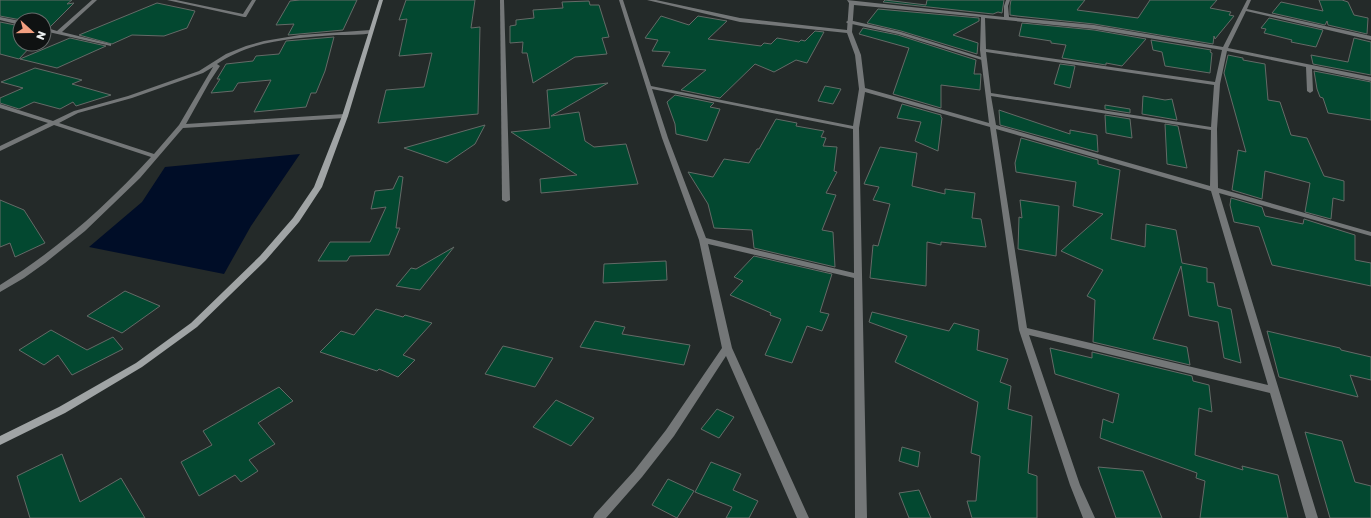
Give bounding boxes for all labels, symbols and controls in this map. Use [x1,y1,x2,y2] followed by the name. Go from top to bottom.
[12,12,52,52] north arrow
[34,30,49,42] text: N

